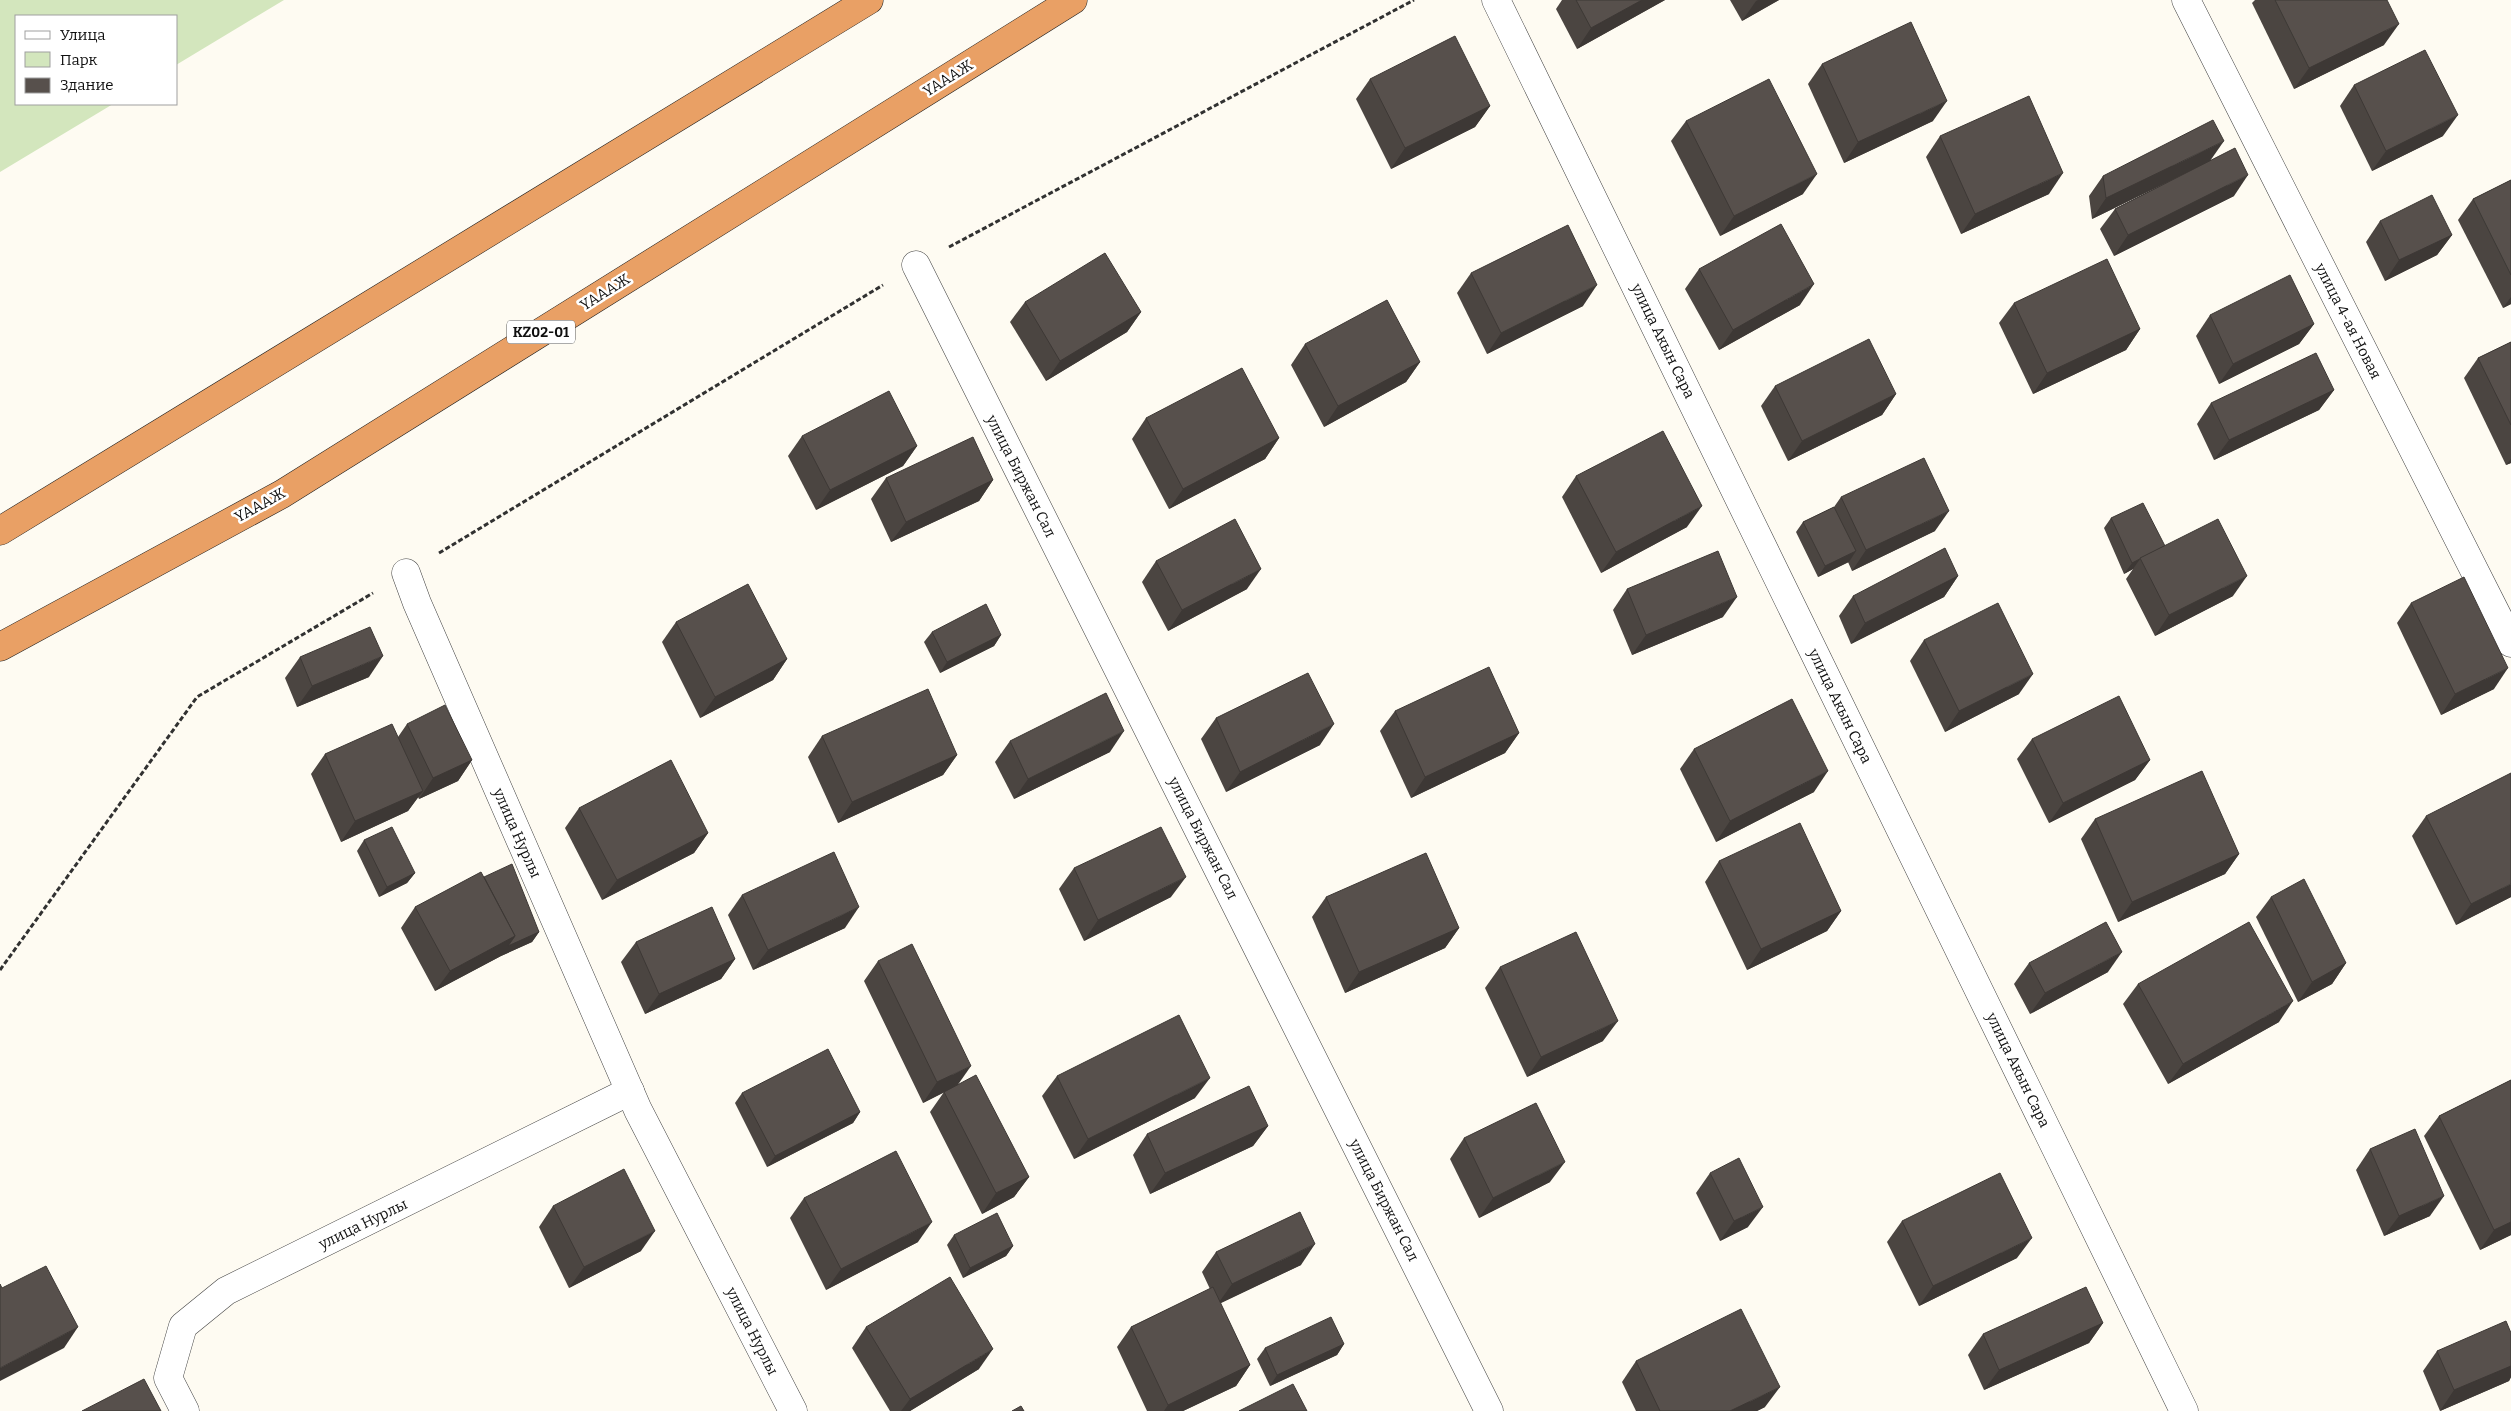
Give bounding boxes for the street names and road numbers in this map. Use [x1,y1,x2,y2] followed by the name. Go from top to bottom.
[920,56,976,100] street label: ҮАААЖ
[2311,259,2385,382] street label: улица 4-ая Новая
[577,270,633,314] street label: ҮАААЖ
[1627,280,1699,401] street label: улица Акын Сара
[507,321,575,344] road number: KZ02-01
[982,411,1060,540] street label: улица Биржан Сал
[231,484,289,526] street label: ҮАААЖ
[1804,645,1876,766] street label: улица Акын Сара
[1164,773,1242,902] street label: улица Биржан Сал
[489,785,545,881] street label: улица Нурлы
[1982,1009,2054,1130] street label: улица Акын Сара
[1345,1135,1423,1264] street label: улица Биржан Сал
[315,1195,410,1254] street label: улица Нурлы
[722,1283,782,1378] street label: улица Нурлы

